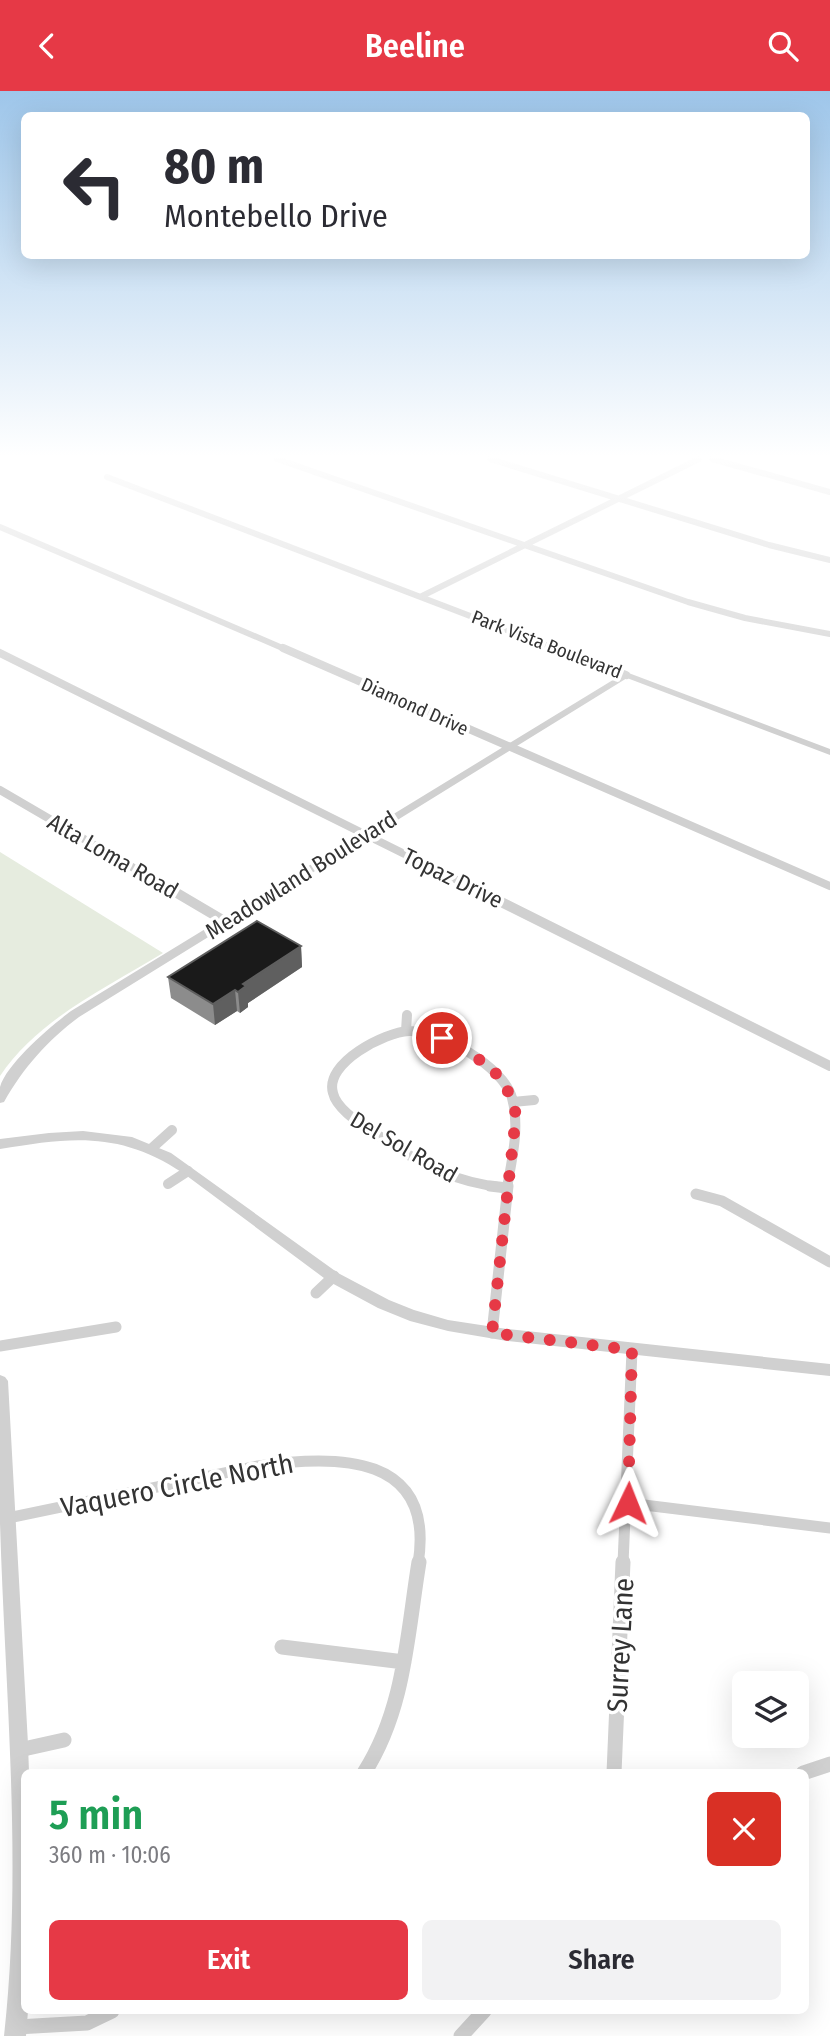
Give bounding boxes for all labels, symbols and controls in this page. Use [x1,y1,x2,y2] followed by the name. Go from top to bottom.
[28,27,66,65] icon: back
[365,27,465,65] text: Beeline
[764,27,802,65] icon: search
[164,137,264,196] text: 80 m
[49,140,140,231] icon: left
[164,197,388,235] text: Montebello Drive
[468,605,625,684] street label: Park Vista Boulevard
[358,673,472,740] street label: Diamond Drive
[200,805,402,945] street label: Meadowland Boulevard
[43,807,183,905] street label: Alta Loma Road
[398,842,508,914] street label: Topaz Drive
[412,1008,472,1068] pin
[423,1019,461,1057] icon: arrive
[346,1105,462,1189] street label: Del Sol Road
[58,1447,296,1524] street label: Vaquero Circle North
[591,1466,665,1540] position arrow
[600,1577,640,1713] street label: Surrey Lane
[732,1671,809,1748] map controls
[732,1671,809,1748] button: layers
[49,1790,143,1840] text: 5 min
[707,1792,781,1866] button: close
[49,1841,171,1869] text: 360 m · 10:06
[49,1920,408,2000] button: Exit
[422,1920,781,2000] button: Share

